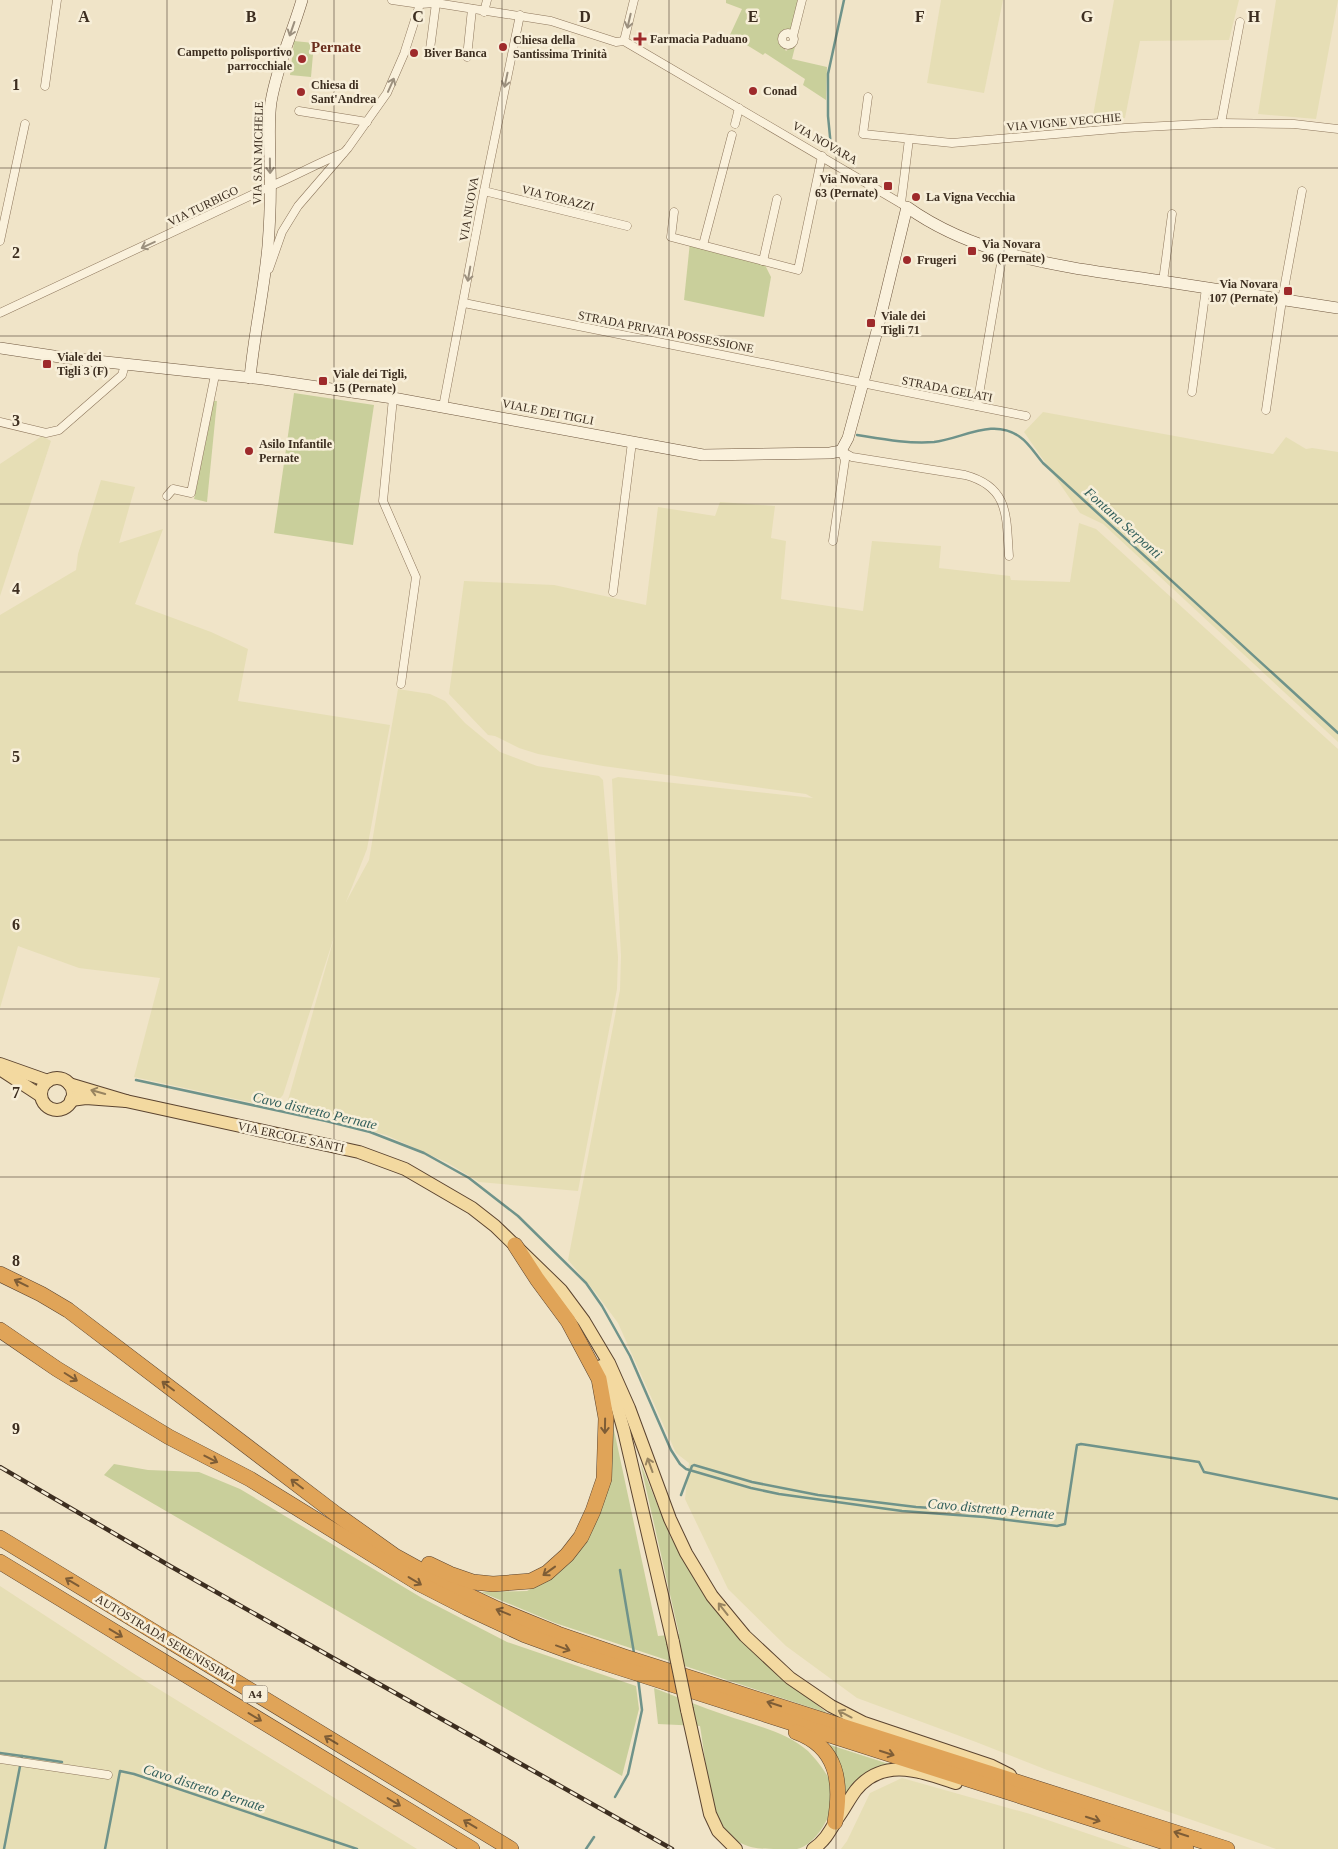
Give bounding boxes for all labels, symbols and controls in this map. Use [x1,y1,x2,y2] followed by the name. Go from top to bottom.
[78,8,90,25] text: A
[246,8,257,25] text: B
[412,8,424,25] text: C
[579,8,591,25] text: D
[748,8,758,25] text: E
[915,8,925,25] text: F
[1081,8,1094,25] text: G
[1248,8,1261,25] text: H
[624,12,633,28] one-way arrow
[287,21,296,36] one-way arrow
[650,32,748,46] place label: Farmacia Paduano
[513,33,607,61] place label: Chiesa della Santissima Trinità
[634,33,646,45] marker: Farmacia Paduano
[311,39,361,55] district label: Pernate
[497,41,509,53] marker: Chiesa della Santissima Trinità
[177,45,293,73] place label: Campetto polisportivo parrocchiale
[424,46,487,60] place label: Biver Banca
[408,47,420,59] marker: Biver Banca
[296,53,308,65] marker: Campetto polisportivo parrocchiale
[501,72,511,88] one-way arrow
[12,76,20,93] text: 1
[311,78,376,106] place label: Chiesa di Sant'Andrea
[386,78,396,93] one-way arrow
[763,84,797,98] place label: Conad
[747,85,759,97] marker: Conad
[295,86,307,98] marker: Chiesa di Sant'Andrea
[250,101,266,205] street label: VIA SAN MICHELE
[1006,110,1122,134] street label: VIA VIGNE VECCHIE
[790,119,861,168] street label: VIA NOVARA
[265,158,275,174] one-way arrow
[815,172,878,200] place label: Via Novara 63 (Pernate)
[456,175,482,242] street label: VIA NUOVA
[882,180,894,192] marker: Via Novara 63 (Pernate)
[520,182,596,214] street label: VIA TORAZZI
[165,183,241,229] street label: VIA TURBIGO
[926,190,1015,204] place label: La Vigna Vecchia
[910,191,922,203] marker: La Vigna Vecchia
[982,237,1045,265] place label: Via Novara 96 (Pernate)
[141,241,156,250] one-way arrow
[12,244,20,261] text: 2
[966,245,978,257] marker: Via Novara 96 (Pernate)
[917,253,957,267] place label: Frugeri
[901,254,913,266] marker: Frugeri
[464,266,473,282] one-way arrow
[1209,277,1278,305] place label: Via Novara 107 (Pernate)
[1282,285,1294,297] marker: Via Novara 107 (Pernate)
[577,308,755,356] street label: STRADA PRIVATA POSSESSIONE
[881,309,926,337] place label: Viale dei Tigli 71
[865,317,877,329] marker: Viale dei Tigli 71
[57,350,108,378] place label: Viale dei Tigli 3 (F)
[41,358,53,370] marker: Viale dei Tigli 3 (F)
[333,367,407,395] place label: Viale dei Tigli, 15 (Pernate)
[900,373,994,405] street label: STRADA GELATI
[317,375,329,387] marker: Viale dei Tigli, 15 (Pernate)
[501,396,595,428] street label: VIALE DEI TIGLI
[12,412,20,429] text: 3
[259,437,333,465] place label: Asilo Infantile Pernate
[243,445,255,457] marker: Asilo Infantile Pernate
[1081,484,1165,562] water label: Fontana Serponti
[12,580,20,597] text: 4
[12,748,20,765] text: 5
[12,916,20,933] text: 6
[12,1084,20,1101] text: 7
[90,1086,106,1096] one-way arrow
[251,1089,379,1133] water label: Cavo distretto Pernate
[236,1119,346,1155] street label: VIA ERCOLE SANTI
[12,1252,20,1269] text: 8
[13,1278,28,1288] one-way arrow
[64,1372,78,1383] one-way arrow
[161,1381,174,1392] one-way arrow
[601,1418,610,1434] one-way arrow
[12,1420,20,1437] text: 9
[204,1454,219,1464] one-way arrow
[645,1458,654,1473] one-way arrow
[290,1479,304,1489] one-way arrow
[927,1496,1055,1522] water label: Cavo distretto Pernate
[543,1565,556,1576] one-way arrow
[66,1576,80,1586] one-way arrow
[408,1576,422,1586] one-way arrow
[93,1591,239,1687] street label: AUTOSTRADA SERENISSIMA
[717,1603,728,1616] one-way arrow
[496,1606,511,1616] one-way arrow
[109,1628,123,1638] one-way arrow
[555,1645,570,1654] one-way arrow
[242,1686,268,1702] road number: A4
[767,1699,782,1708] one-way arrow
[839,1708,853,1718] one-way arrow
[248,1712,262,1722] one-way arrow
[324,1734,338,1744] one-way arrow
[879,1748,895,1758] one-way arrow
[141,1761,267,1815] water label: Cavo distretto Pernate
[387,1797,401,1807] one-way arrow
[1084,1815,1100,1824] one-way arrow
[463,1818,477,1828] one-way arrow
[1173,1829,1189,1838] one-way arrow

